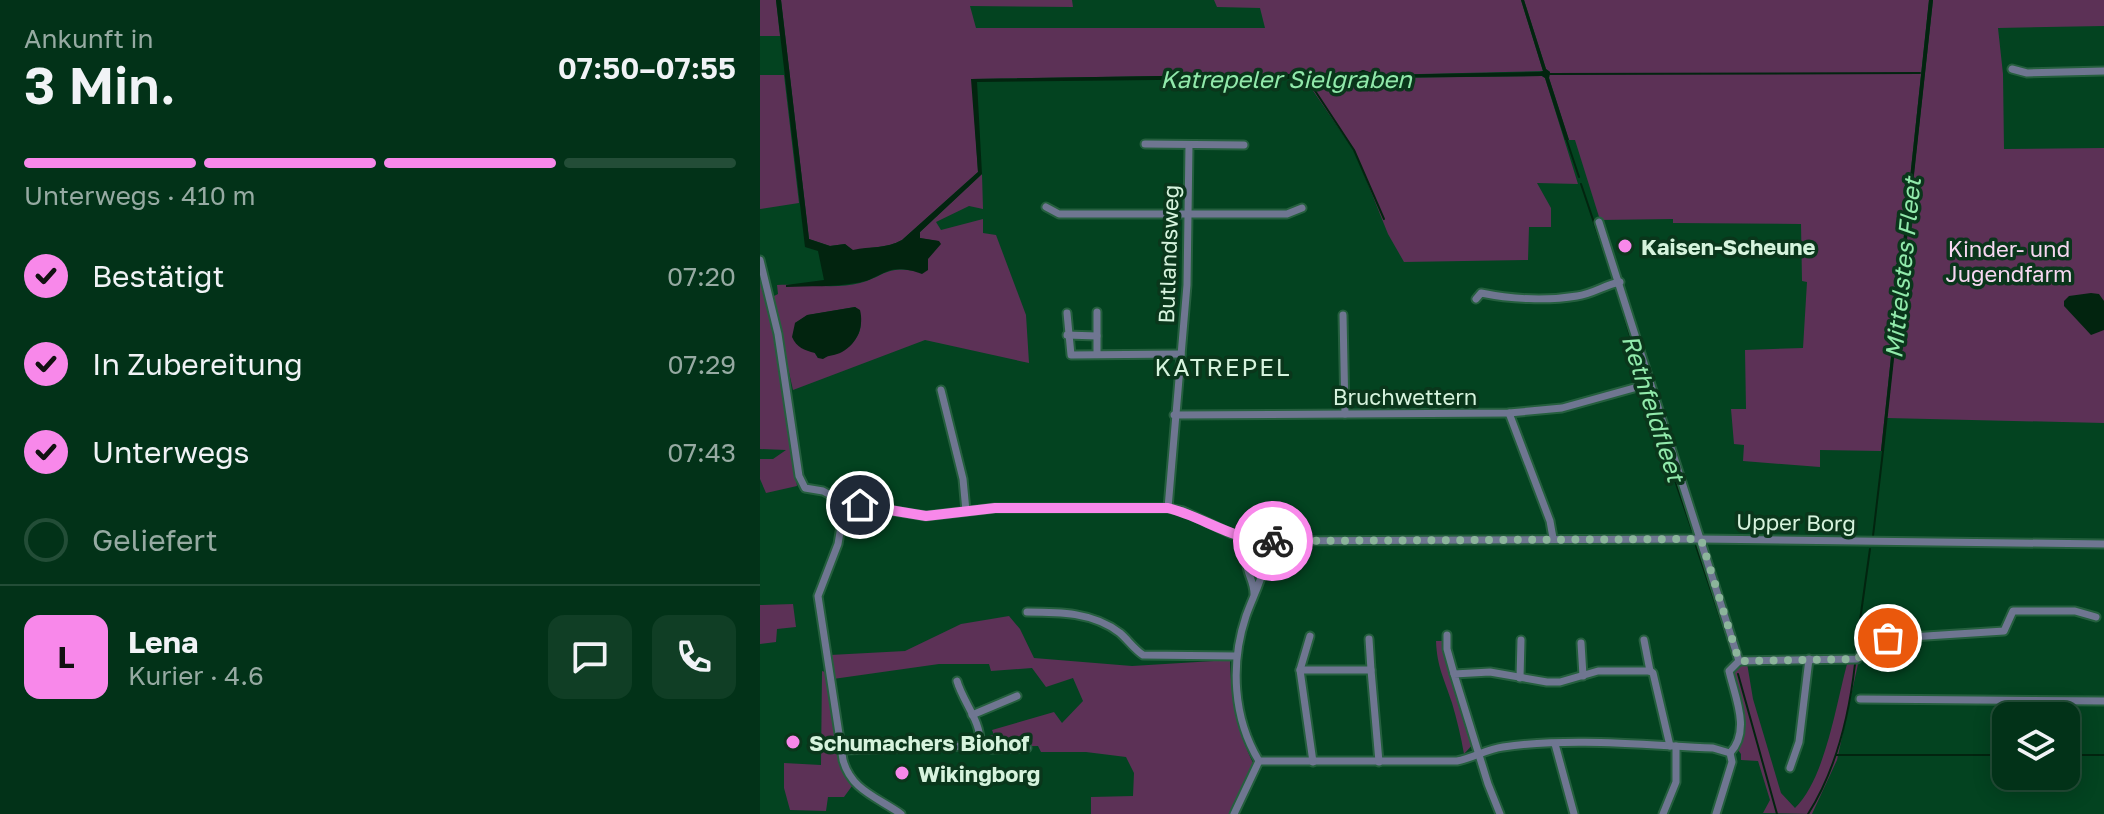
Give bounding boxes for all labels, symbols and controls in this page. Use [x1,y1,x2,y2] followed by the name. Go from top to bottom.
[24,23,153,54] text: Ankunft in
[558,50,736,86] text: 07:50–07:55
[24,53,176,115] text: 3 Min.
[1160,64,1413,94] water label: Katrepeler Sielgraben
[1878,174,1926,360] water label: Mittelstes Fleet
[24,180,255,211] text: Unterwegs · 410 m
[1152,184,1184,324] street label: Butlandsweg
[1641,233,1816,260] place label: Kaisen-Scheune
[1946,235,2072,287] park label: Kinder- und Jugendfarm
[1616,237,1634,255] marker: Kaisen-Scheune
[24,254,68,298] icon: check
[92,258,225,294] text: Bestätigt
[667,261,736,292] text: 07:20
[1617,331,1692,487] water label: Rethfeldfleet
[24,342,68,386] icon: check
[92,346,303,382] text: In Zubereitung
[667,349,736,380] text: 07:29
[1154,352,1292,381] district label: KATREPEL
[1333,383,1477,410] street label: Bruchwettern
[24,430,68,474] icon: check
[92,434,250,470] text: Unterwegs
[667,437,736,468] text: 07:43
[826,471,894,539] pin
[838,483,882,527] icon: home
[1233,501,1313,581] courier
[1736,507,1856,537] street label: Upper Borg
[1251,519,1295,563] icon: bike
[92,522,218,558] text: Geliefert
[1854,604,1922,672] pin
[548,615,632,699] button: chat
[652,615,736,699] button: phone
[1866,616,1910,660] icon: bag
[128,624,198,660] text: Lena
[57,639,75,675] text: L
[128,660,264,691] text: Kurier · 4.6
[1992,702,2080,790] map controls
[1992,702,2080,790] button: layers
[809,729,1029,756] place label: Schumachers Biohof
[784,733,802,751] marker: Schumachers Biohof
[918,760,1040,787] place label: Wikingborg
[893,764,911,782] marker: Wikingborg

